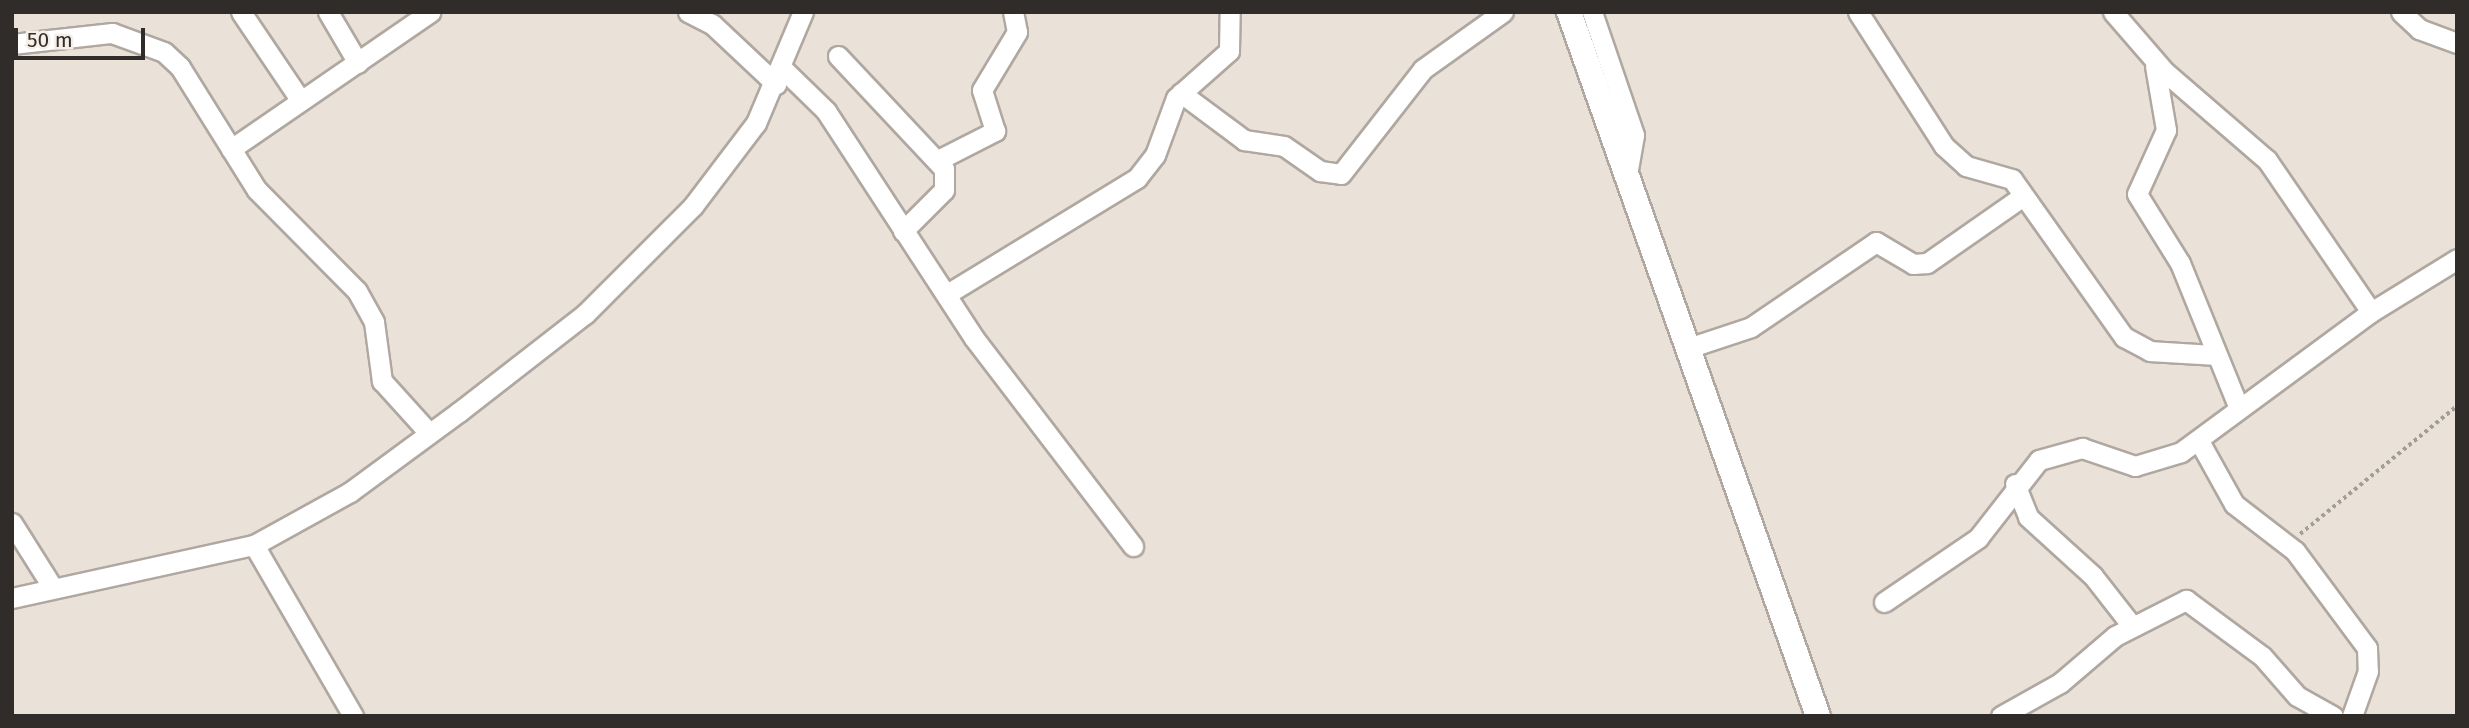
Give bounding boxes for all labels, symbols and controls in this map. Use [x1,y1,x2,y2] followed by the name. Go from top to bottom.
[18,14,149,58] scale bar
[27,27,73,53] text: 50 m

